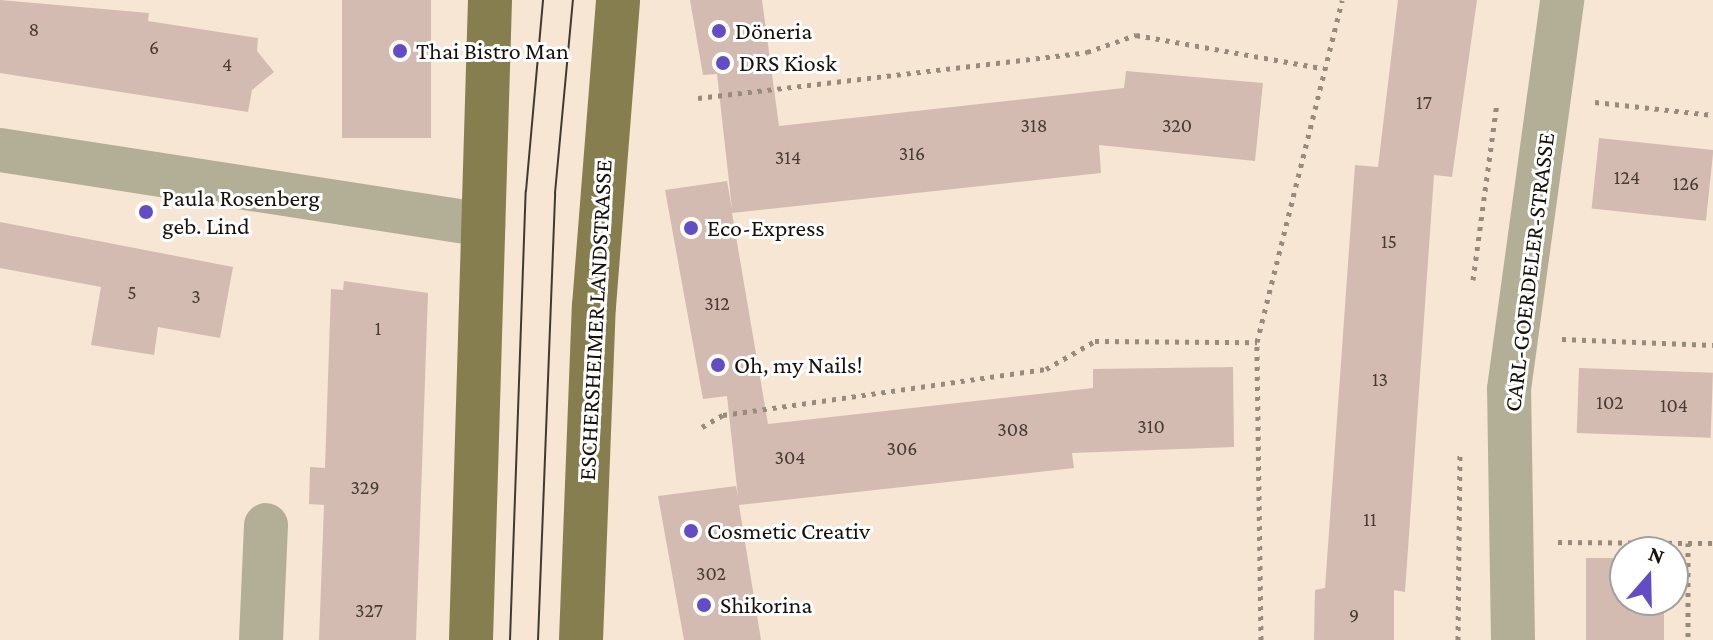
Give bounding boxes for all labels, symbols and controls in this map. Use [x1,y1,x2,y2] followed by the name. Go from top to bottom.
[29,17,39,41] house number: 8
[735,17,812,45] place label: Döneria
[710,22,728,40] marker: Döneria
[149,35,159,59] house number: 6
[416,37,569,65] place label: Thai Bistro Man
[391,42,409,60] marker: Thai Bistro Man
[739,49,837,77] place label: DRS Kiosk
[222,52,232,76] house number: 4
[714,54,732,72] marker: DRS Kiosk
[1416,90,1432,114] house number: 17
[1021,113,1047,137] house number: 318
[1162,113,1192,137] house number: 320
[1498,131,1560,413] street label: CARL-GOERDELER-STRASSE
[899,141,925,165] house number: 316
[775,145,801,169] house number: 314
[572,159,618,481] street label: ESCHERSHEIMER LANDSTRASSE
[1614,165,1640,189] house number: 124
[1673,171,1699,195] house number: 126
[162,184,320,240] place label: Paula Rosenberg geb. Lind
[137,203,155,221] marker: Paula Rosenberg geb. Lind
[707,214,825,242] place label: Eco-Express
[682,219,700,237] marker: Eco-Express
[1381,229,1397,253] house number: 15
[127,280,137,304] house number: 5
[191,284,201,308] house number: 3
[704,291,730,315] house number: 312
[375,316,381,340] house number: 1
[734,351,863,379] place label: Oh, my Nails!
[709,356,727,374] marker: Oh, my Nails!
[1372,367,1388,391] house number: 13
[1596,390,1624,414] house number: 102
[1660,393,1688,417] house number: 104
[1137,414,1165,438] house number: 310
[997,417,1029,441] house number: 308
[887,436,917,460] house number: 306
[774,445,806,469] house number: 304
[350,475,380,499] house number: 329
[1363,507,1377,531] house number: 11
[707,517,870,545] place label: Cosmetic Creativ
[682,522,700,540] marker: Cosmetic Creativ
[1609,536,1689,616] north arrow
[1645,541,1668,569] text: N
[696,561,726,585] house number: 302
[720,591,812,619] place label: Shikorina
[695,596,713,614] marker: Shikorina
[355,598,383,622] house number: 327
[1349,603,1359,627] house number: 9

